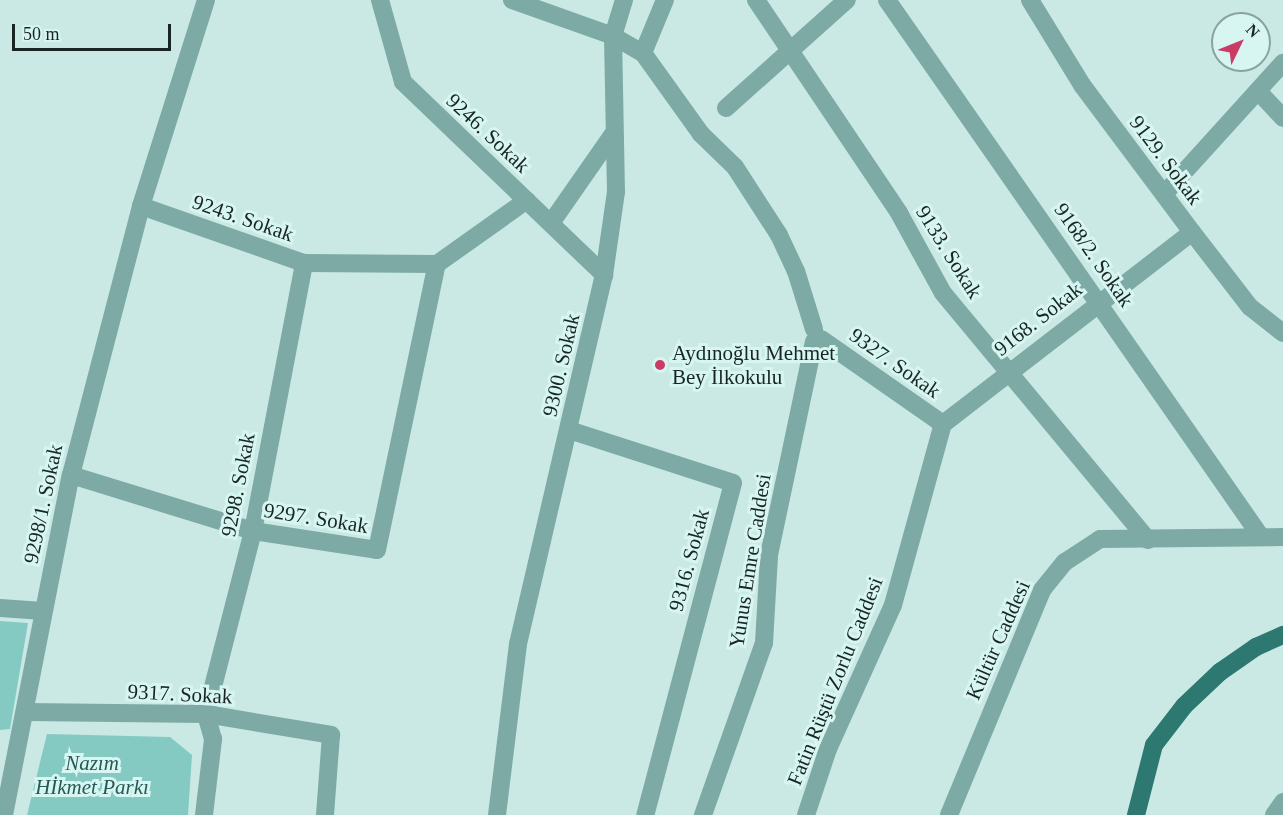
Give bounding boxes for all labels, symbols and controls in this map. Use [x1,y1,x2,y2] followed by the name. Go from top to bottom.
[15,12,174,50] scale bar
[1211,12,1271,72] north arrow
[1243,21,1263,41] text: N
[23,24,60,44] text: 50 m
[441,88,535,178] street label: 9246. Sokak
[1124,110,1208,210] street label: 9129. Sokak
[189,189,297,247] street label: 9243. Sokak
[1049,198,1139,312] street label: 9168/2. Sokak
[910,201,988,303] street label: 9133. Sokak
[989,277,1087,361] street label: 9168. Sokak
[537,311,585,419] street label: 9300. Sokak
[845,323,945,403] street label: 9327. Sokak
[672,340,835,390] place label: Aydınoğlu Mehmet Bey İlkokulu
[653,358,667,372] marker: Aydınoğlu Mehmet Bey İlkokulu
[216,431,260,539] street label: 9298. Sokak
[18,442,68,566] street label: 9298/1. Sokak
[724,472,776,650] street label: Yunus Emre Caddesi
[262,497,370,539] street label: 9297. Sokak
[663,506,715,614] street label: 9316. Sokak
[782,573,888,789] street label: Fatin Rüştü Zorlu Caddesi
[961,577,1035,703] street label: Kültür Caddesi
[127,679,233,709] street label: 9317. Sokak
[35,750,149,800] park label: Nazım Hİkmet Parkı

